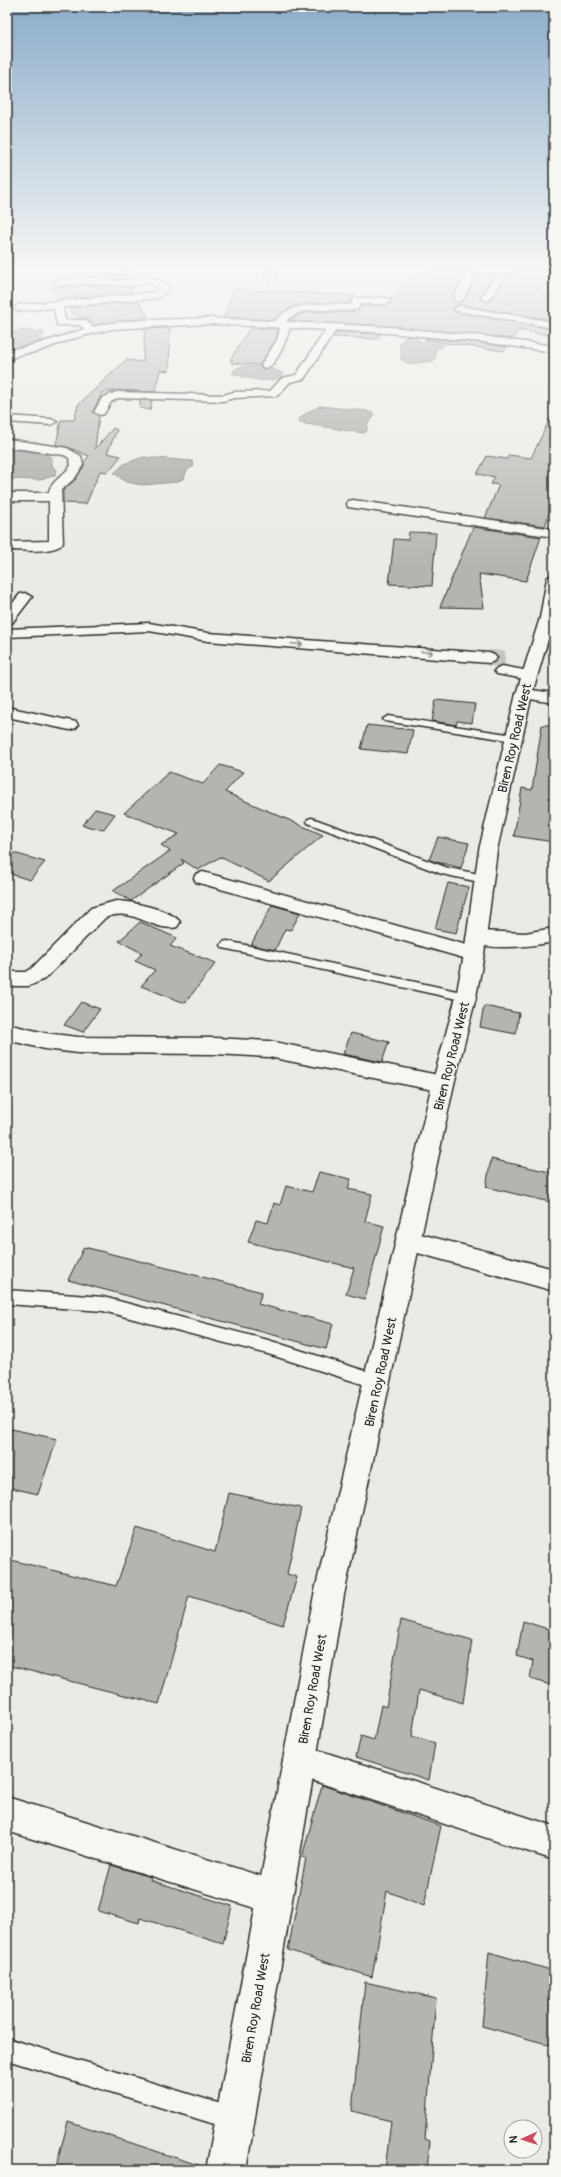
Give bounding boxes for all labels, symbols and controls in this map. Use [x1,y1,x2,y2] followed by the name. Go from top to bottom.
[290,640,303,647] one-way arrow
[420,649,433,656] one-way arrow
[495,681,535,794] street label: Biren Roy Road West
[431,999,473,1112] street label: Biren Roy Road West
[362,1315,401,1428] street label: Biren Roy Road West
[295,1632,331,1746] street label: Biren Roy Road West
[238,1951,274,2065] street label: Biren Roy Road West
[503,2119,543,2159] north arrow
[507,2135,520,2144] text: N

